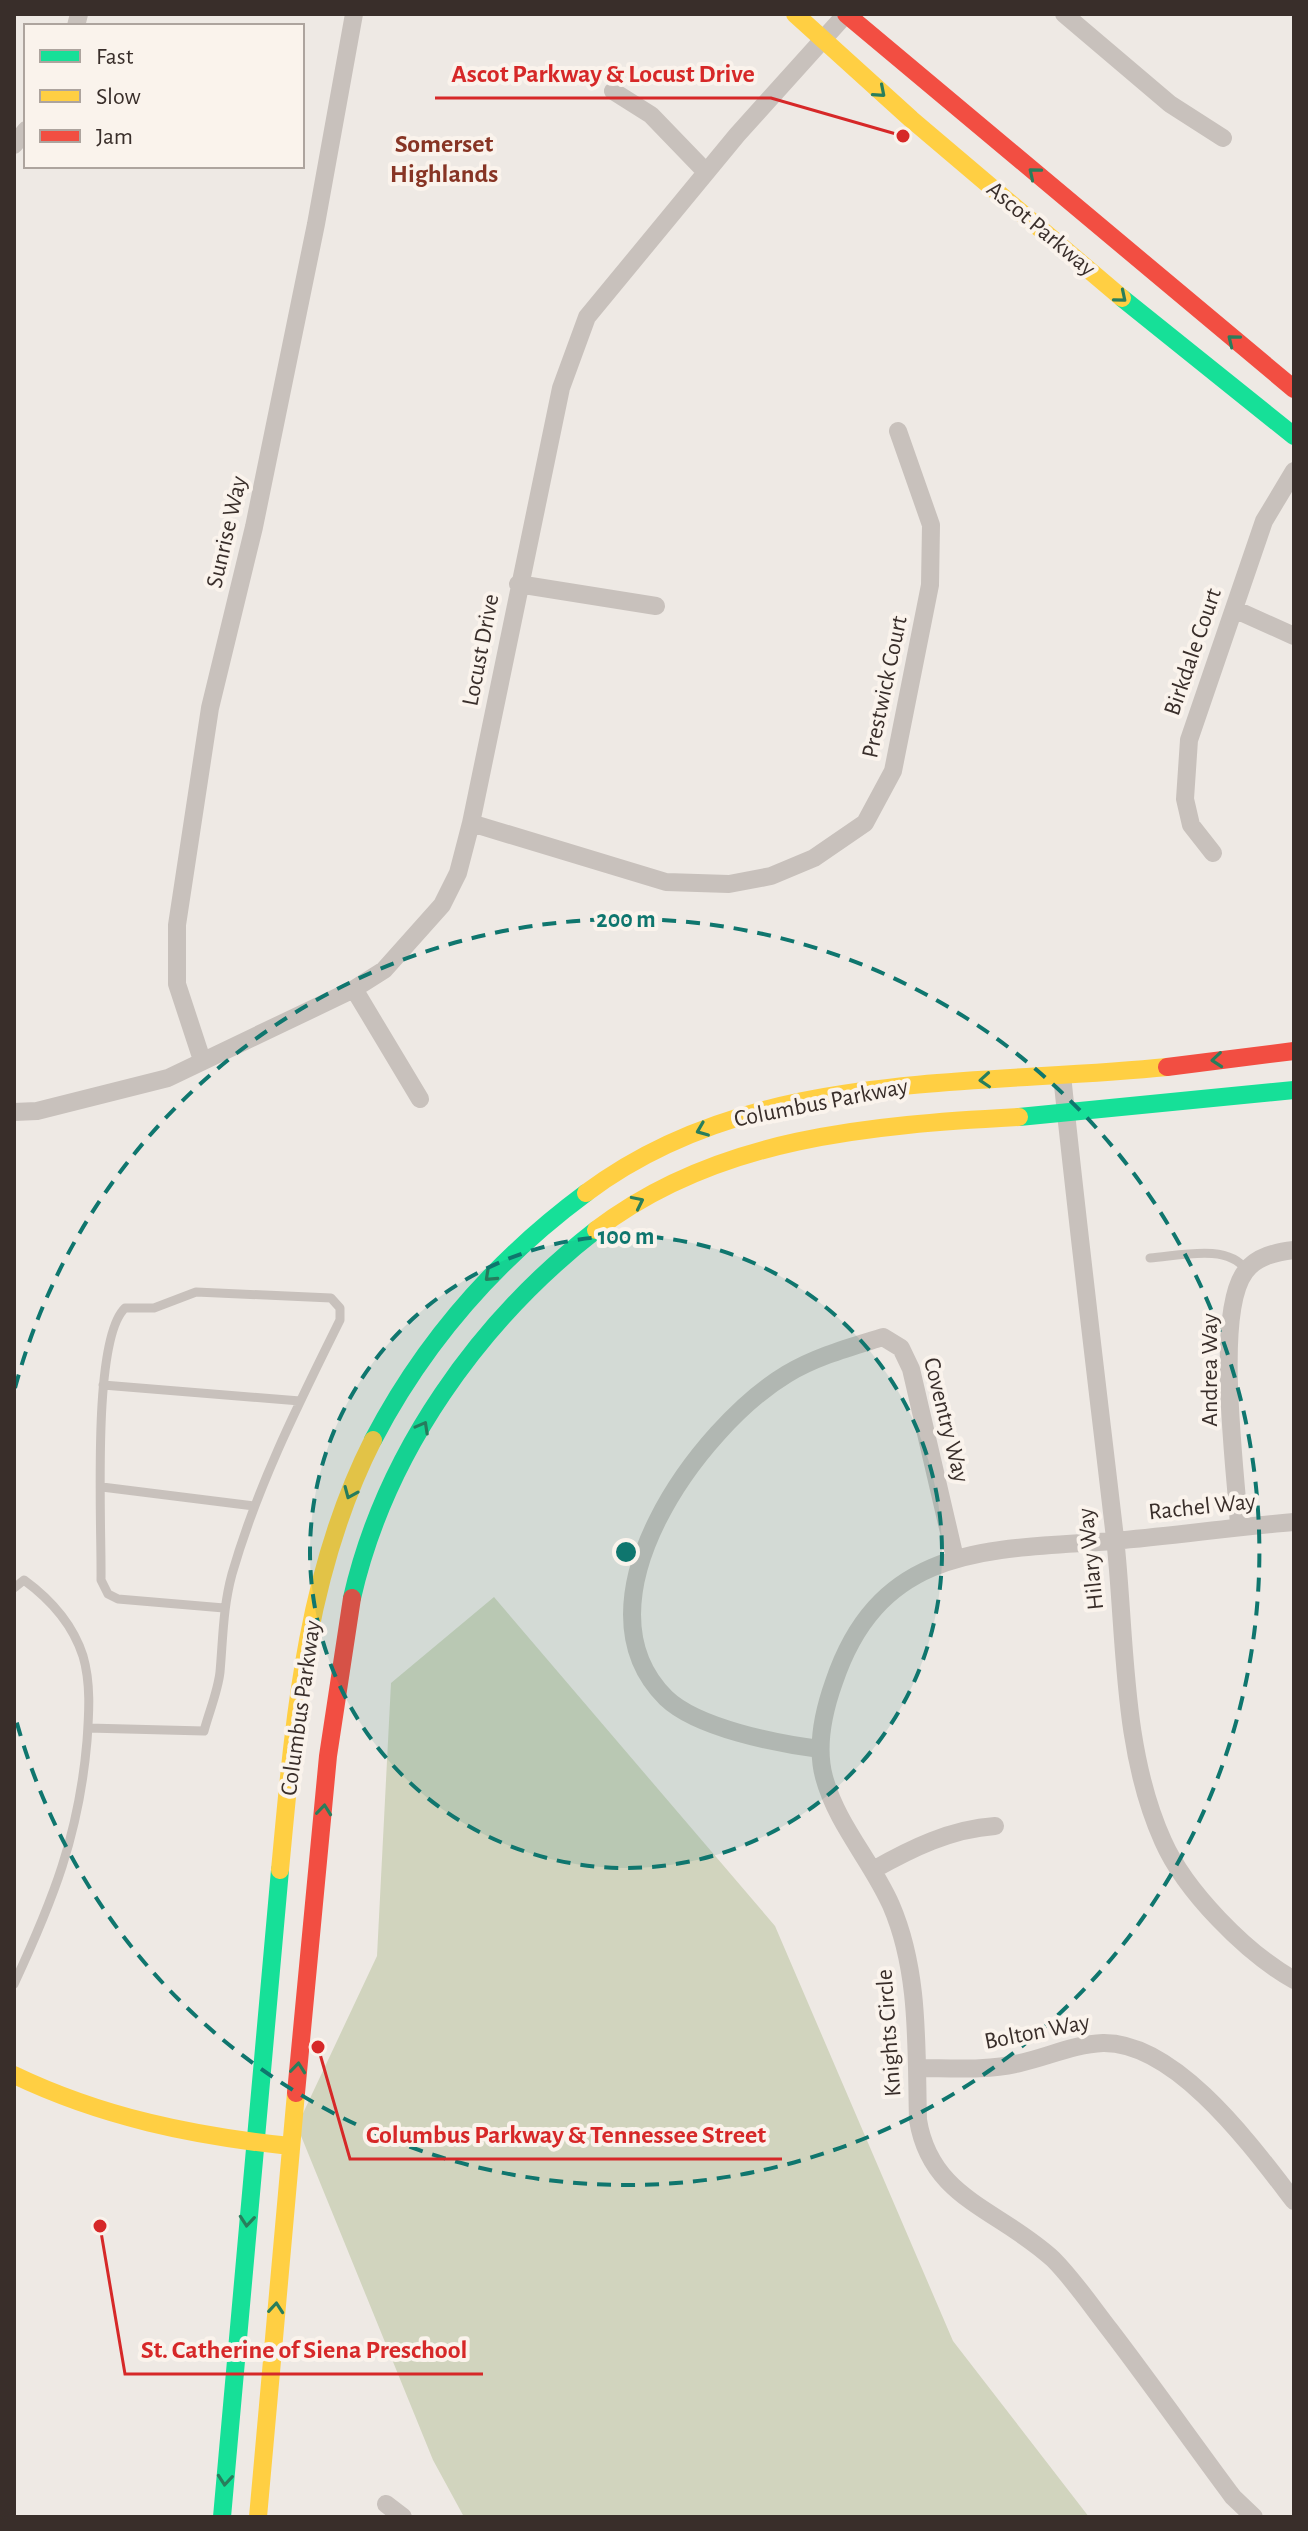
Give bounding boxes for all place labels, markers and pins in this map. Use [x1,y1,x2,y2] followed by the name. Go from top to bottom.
[435,48,771,98] callout: Ascot Parkway & Locust Drive
[612,1538,640,1566] centre of rings
[350,2109,782,2159] callout: Columbus Parkway & Tennessee Street
[125,2324,483,2374] callout: St. Catherine of Siena Preschool

